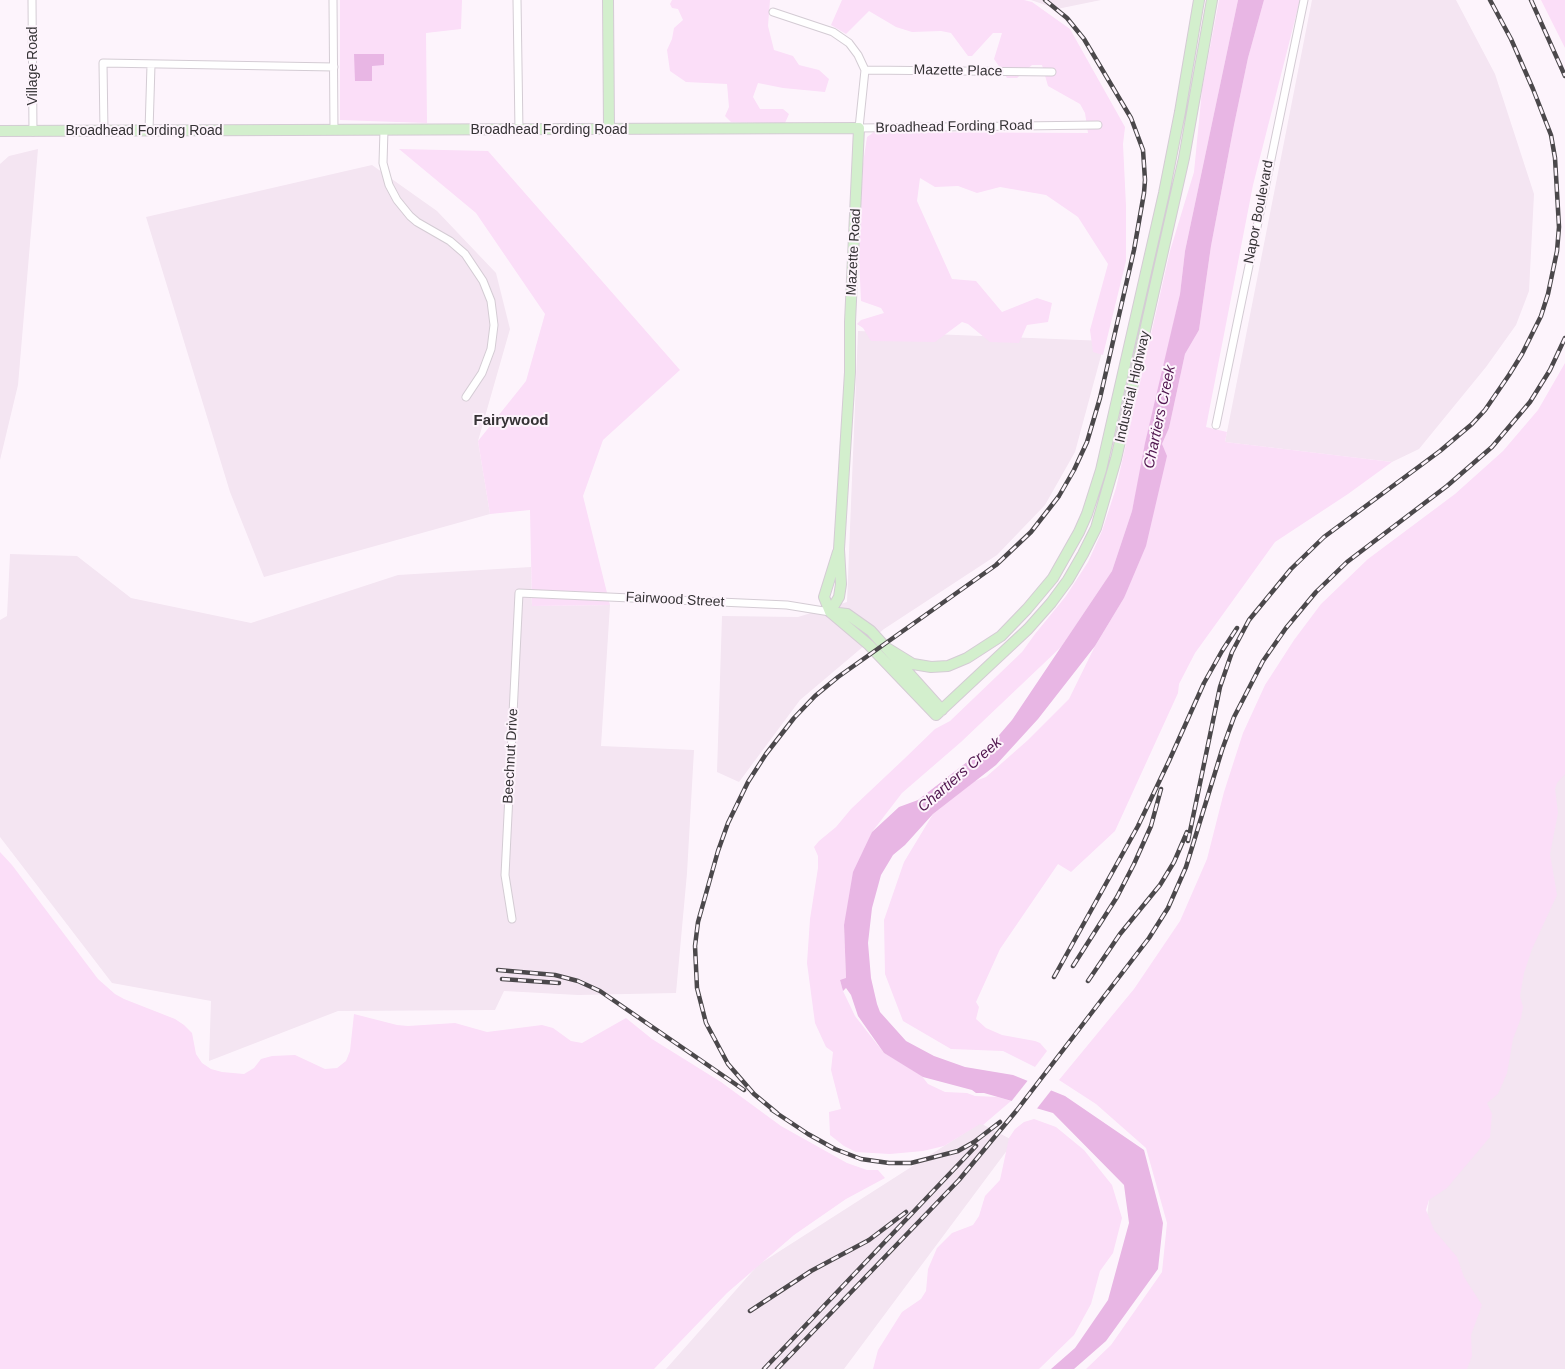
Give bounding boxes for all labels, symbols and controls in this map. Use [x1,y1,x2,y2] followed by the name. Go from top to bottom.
[25,26,41,106] street label: Village Road
[914,62,1002,80] street label: Mazette Place
[875,117,1033,137] street label: Broadhead Fording Road
[470,122,628,138] street label: Broadhead Fording Road
[65,123,223,139] street label: Broadhead Fording Road
[1241,159,1277,265] street label: Napor Boulevard
[843,208,865,296] street label: Mazette Road
[1112,329,1154,445] street label: Industrial Highway
[1140,364,1180,470] water label: Chartiers Creek
[473,412,549,430] district label: Fairywood
[625,589,725,611] street label: Fairwood Street
[500,708,522,804] street label: Beechnut Drive
[914,734,1006,816] water label: Chartiers Creek

